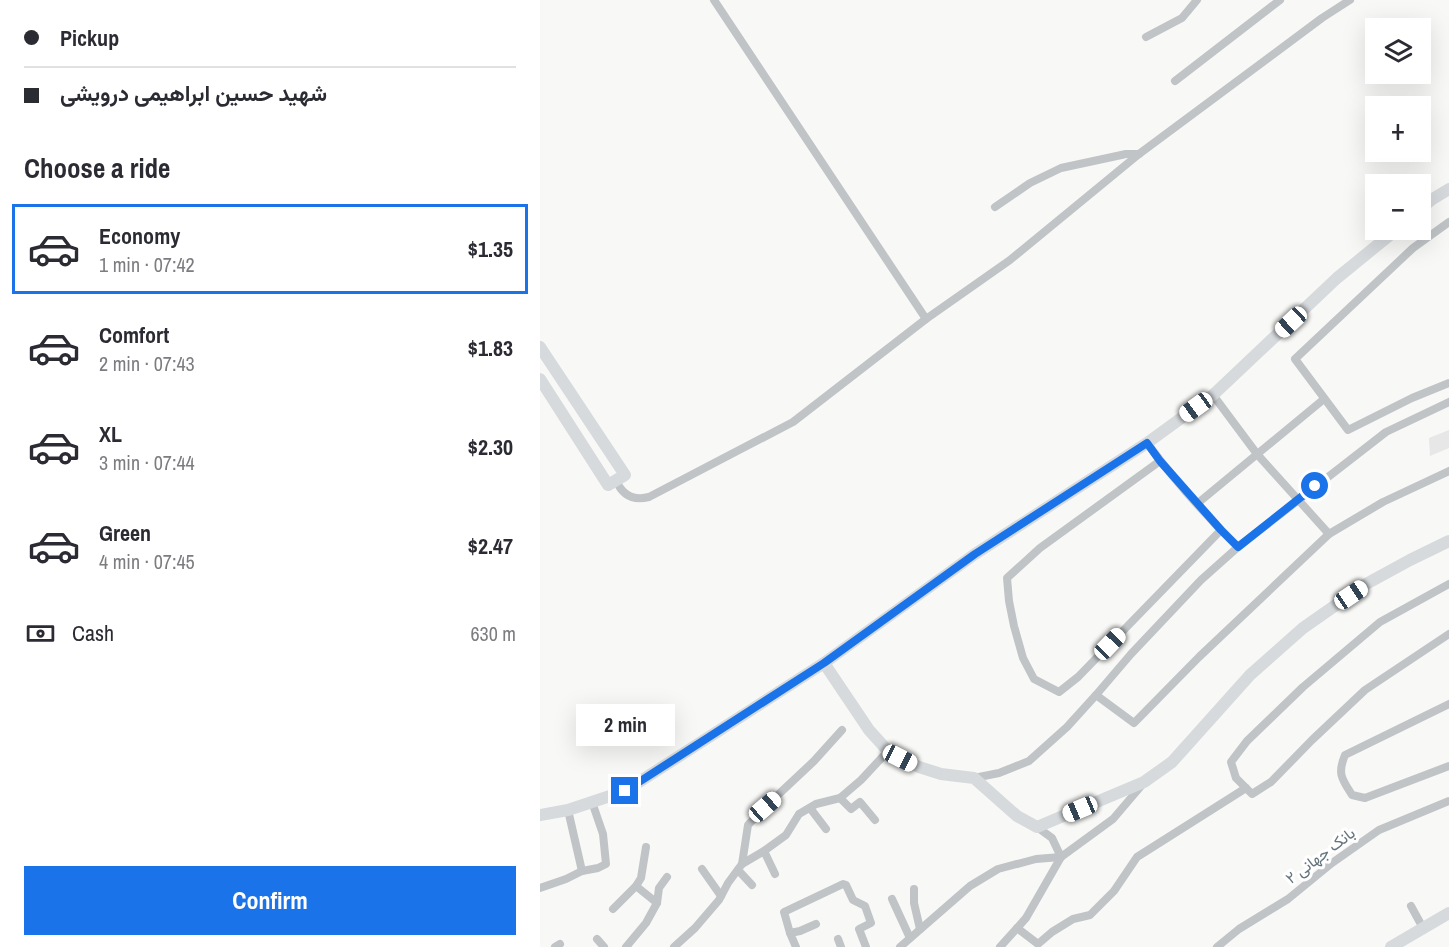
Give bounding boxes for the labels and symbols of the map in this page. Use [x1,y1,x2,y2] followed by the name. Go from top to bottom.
[1272,303,1310,341] car
[1176,389,1216,425] car
[1301,472,1328,499] route start
[1331,577,1371,613] car
[1091,625,1129,663] car
[576,704,674,746] callout: 2 min
[880,742,920,774] car
[611,777,638,804] route end
[746,788,784,826] car
[1060,794,1100,824] car
[1281,822,1359,888] street label: بانک جهانی ۲

